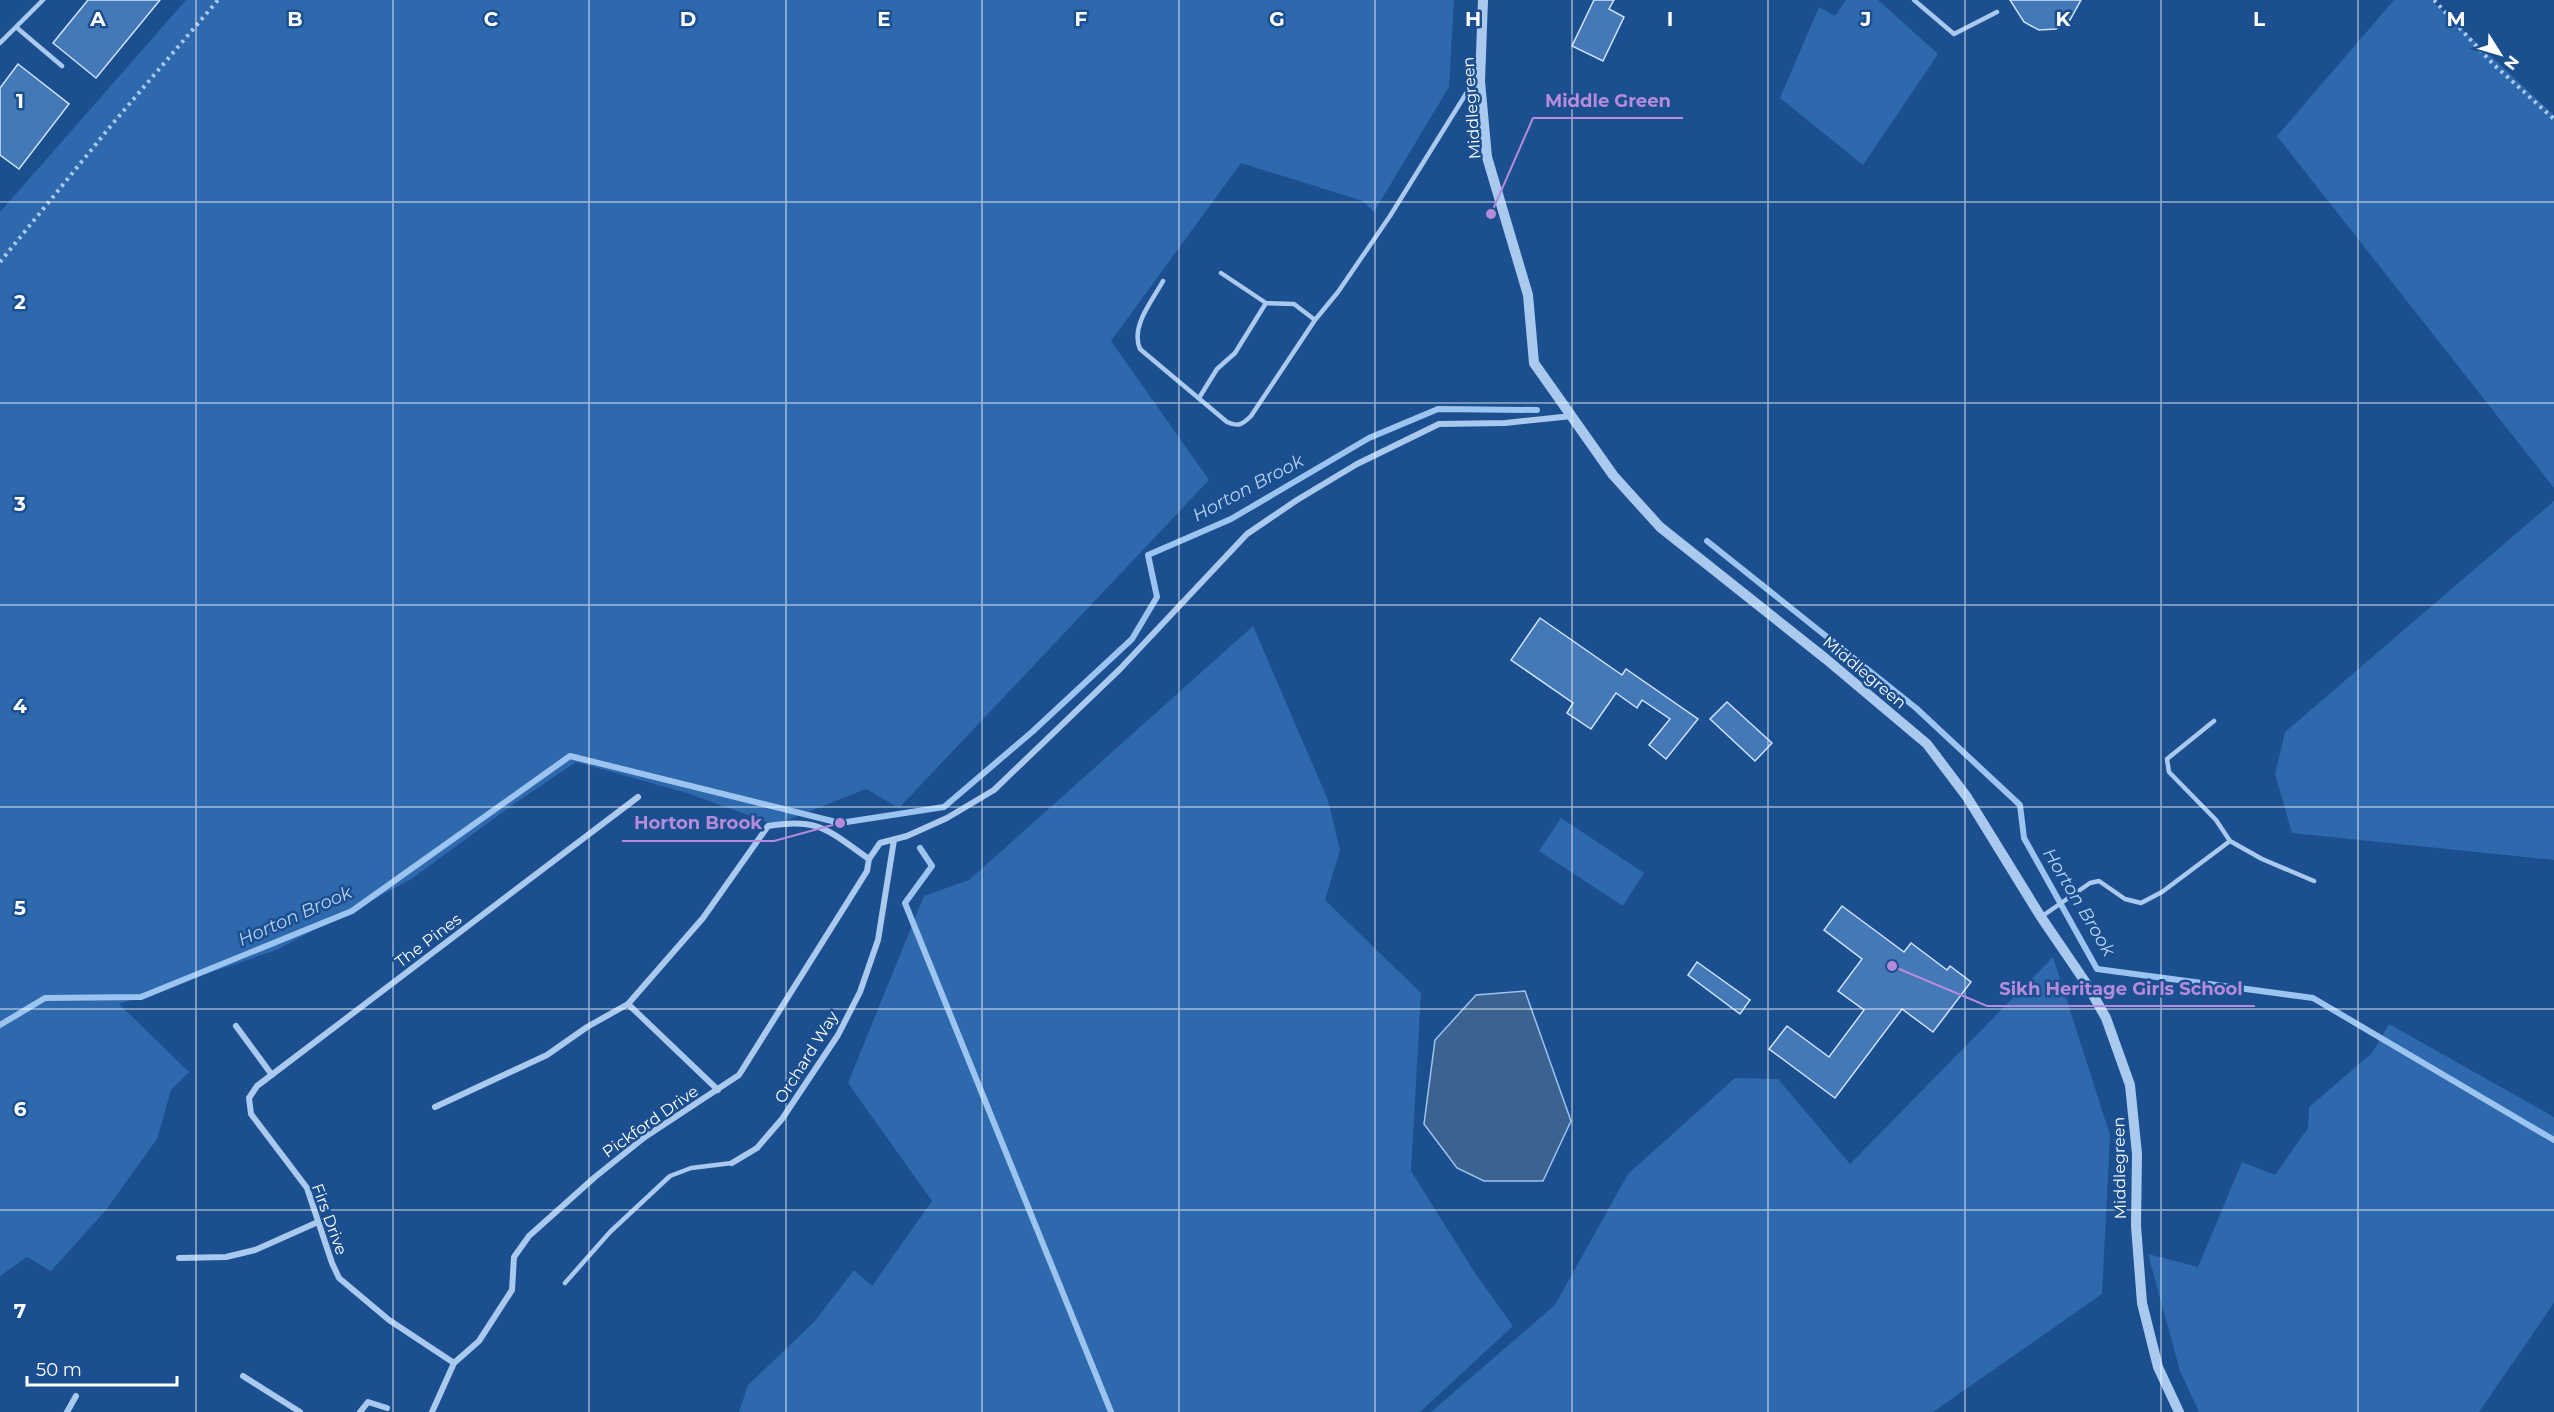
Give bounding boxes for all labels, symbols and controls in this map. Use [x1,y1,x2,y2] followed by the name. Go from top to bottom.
[89,7,106,31] text: A
[287,7,303,31] text: B
[484,7,499,31] text: C
[680,7,696,31] text: D
[877,7,891,31] text: E
[1075,7,1088,31] text: F
[1269,7,1285,31] text: G
[1465,7,1481,31] text: H
[1667,7,1673,31] text: I
[1860,7,1871,31] text: J
[2056,7,2072,31] text: K
[2253,7,2265,31] text: L
[2446,7,2466,31] text: M
[2470,24,2530,84] north arrow
[2500,52,2523,74] text: N
[1458,56,1485,160] street label: Middlegreen
[1533,82,1683,118] callout: Middle Green
[16,89,24,113] text: 1
[1545,90,1671,112] text: Middle Green
[14,290,26,314] text: 2
[1189,449,1308,526] water label: Horton Brook
[13,492,26,516] text: 3
[1819,632,1910,713] street label: Middlegreen
[13,694,27,718] text: 4
[622,805,774,841] callout: Horton Brook
[634,812,762,834] text: Horton Brook
[2038,844,2121,961] water label: Horton Brook
[235,881,357,951] water label: Horton Brook
[14,896,26,920] text: 5
[391,909,465,971] street label: The Pines
[1987,970,2255,1006] callout: Sikh Heritage Girls School
[1999,978,2243,1000] text: Sikh Heritage Girls School
[771,1008,842,1107] street label: Orchard Way
[599,1081,702,1162] street label: Pickford Drive
[14,1097,27,1121] text: 6
[2109,1117,2130,1219] street label: Middlegreen
[308,1181,351,1258] street label: Firs Drive
[14,1299,26,1323] text: 7
[27,1349,177,1387] scale bar
[36,1359,82,1381] text: 50 m

